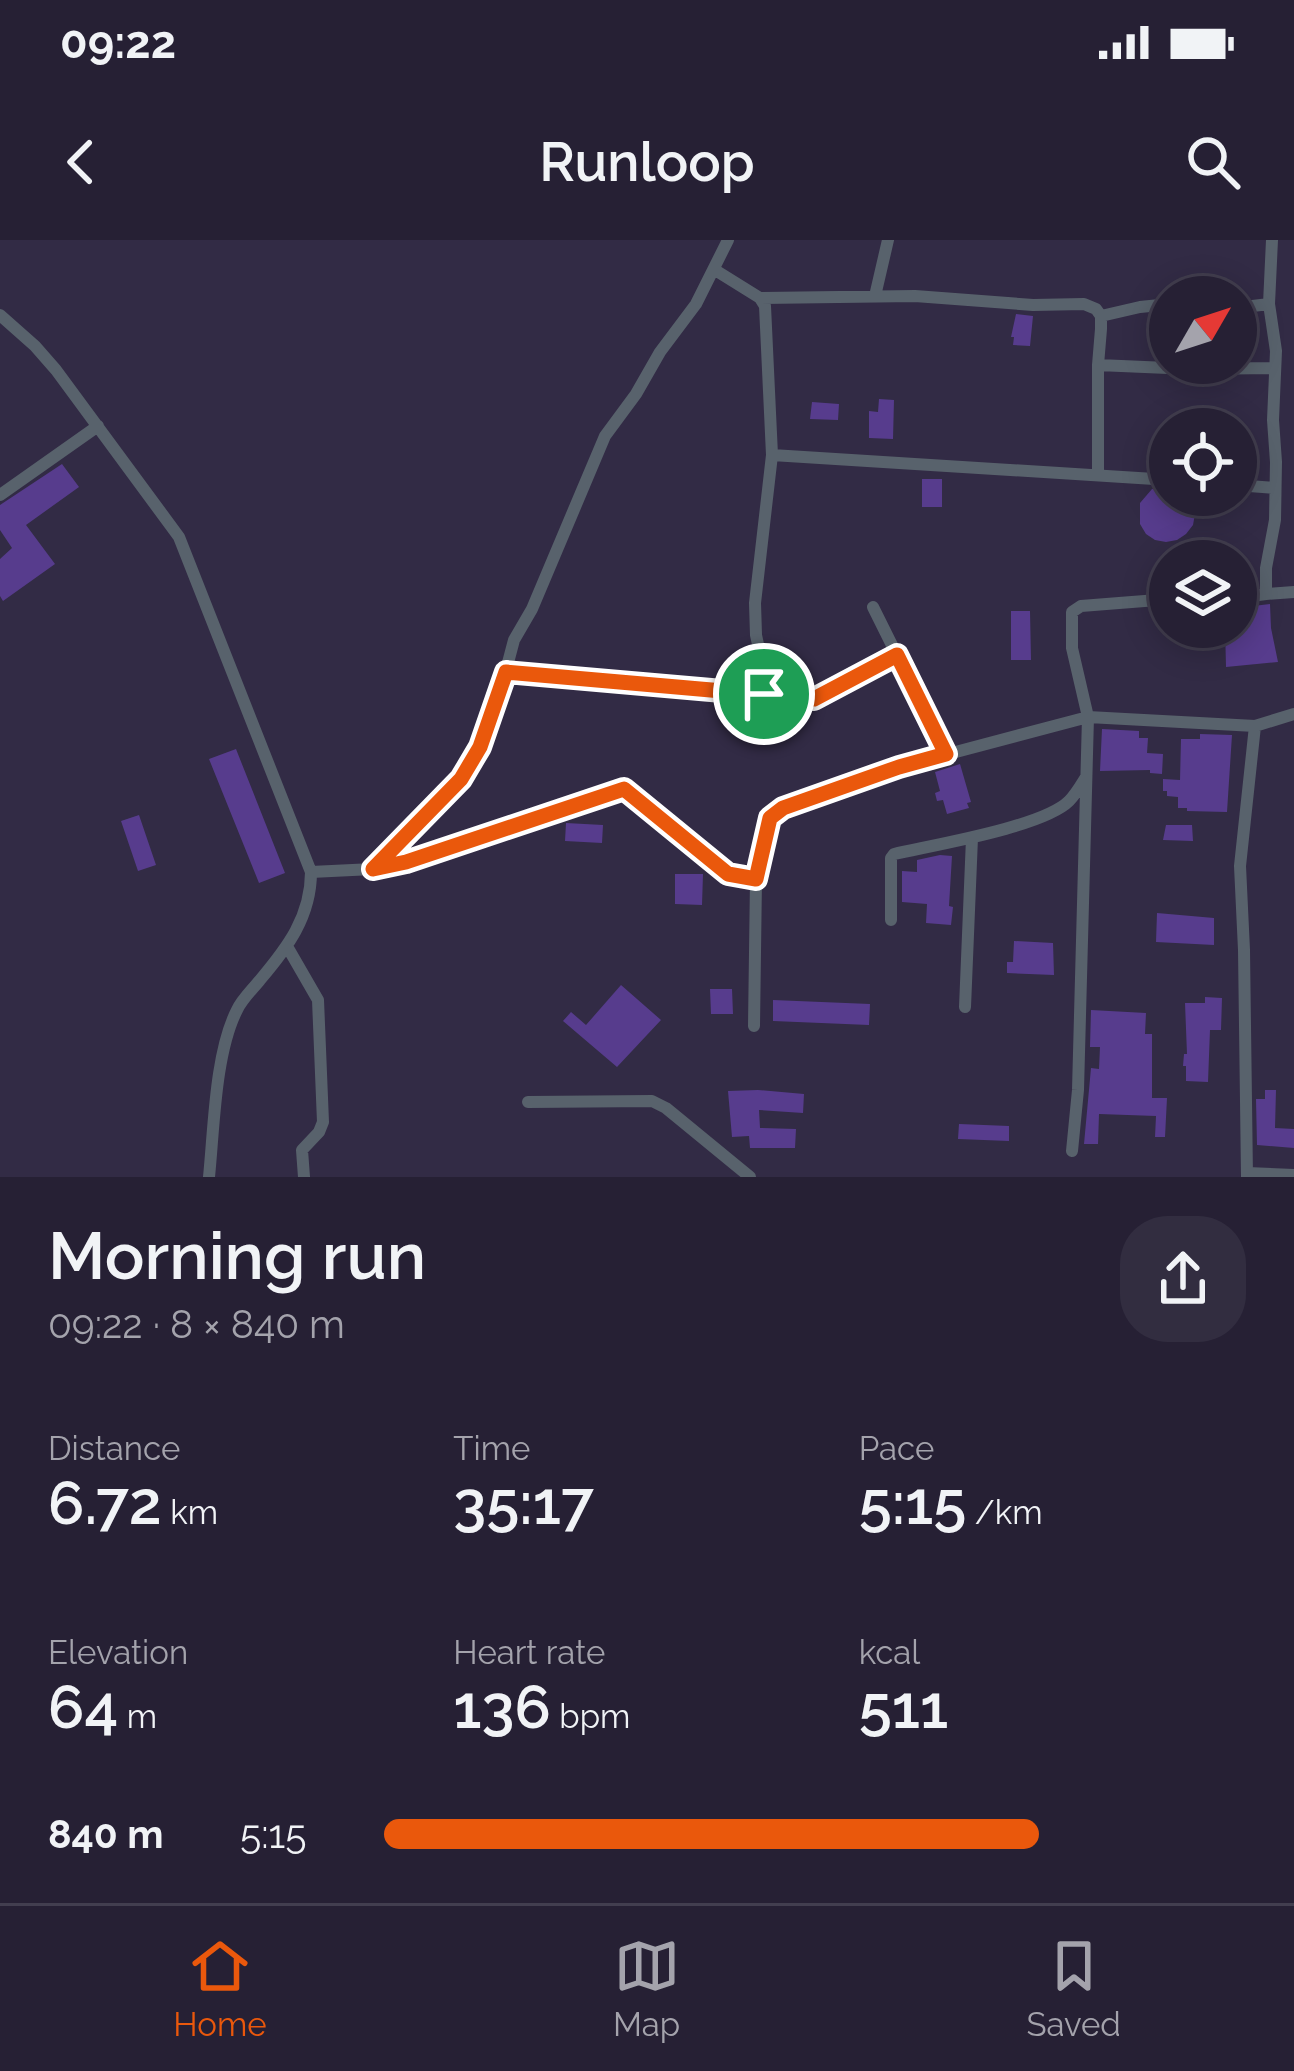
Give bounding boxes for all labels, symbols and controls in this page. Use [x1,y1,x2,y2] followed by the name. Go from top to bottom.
[60,16,176,69] text: 09:22
[48,129,114,195] icon: back
[1180,129,1246,195] icon: search
[539,130,755,194] text: Runloop
[1149,276,1257,384] north arrow
[1149,276,1257,648] map controls
[1149,408,1257,516] button: locate
[1149,540,1257,648] button: layers
[713,643,815,745] pin
[731,661,797,727] icon: arrive
[1120,1216,1246,1342] button: share
[48,1217,426,1294] text: Morning run
[48,1301,345,1347] text: 09:22 · 8 × 840 m
[48,1429,180,1468] text: Distance
[453,1429,530,1468] text: Time
[859,1429,934,1468] text: Pace
[48,1468,162,1538] text: 6.72
[453,1468,594,1538] text: 35:17
[859,1468,966,1538] text: 5:15
[162,1493,218,1532] text: km
[966,1493,1043,1532] text: /km
[48,1633,188,1672] text: Elevation
[453,1633,605,1672] text: Heart rate
[859,1633,920,1672] text: kcal
[48,1672,118,1742] text: 64
[453,1672,551,1742] text: 136
[859,1672,948,1742] text: 511
[118,1697,157,1736] text: m
[551,1697,630,1736] text: bpm
[48,1811,163,1857] text: 840 m
[240,1811,307,1857] text: 5:15
[173,1933,267,2044] tab: Home
[613,1933,680,2044] tab: Map
[1026,1933,1121,2044] tab: Saved

